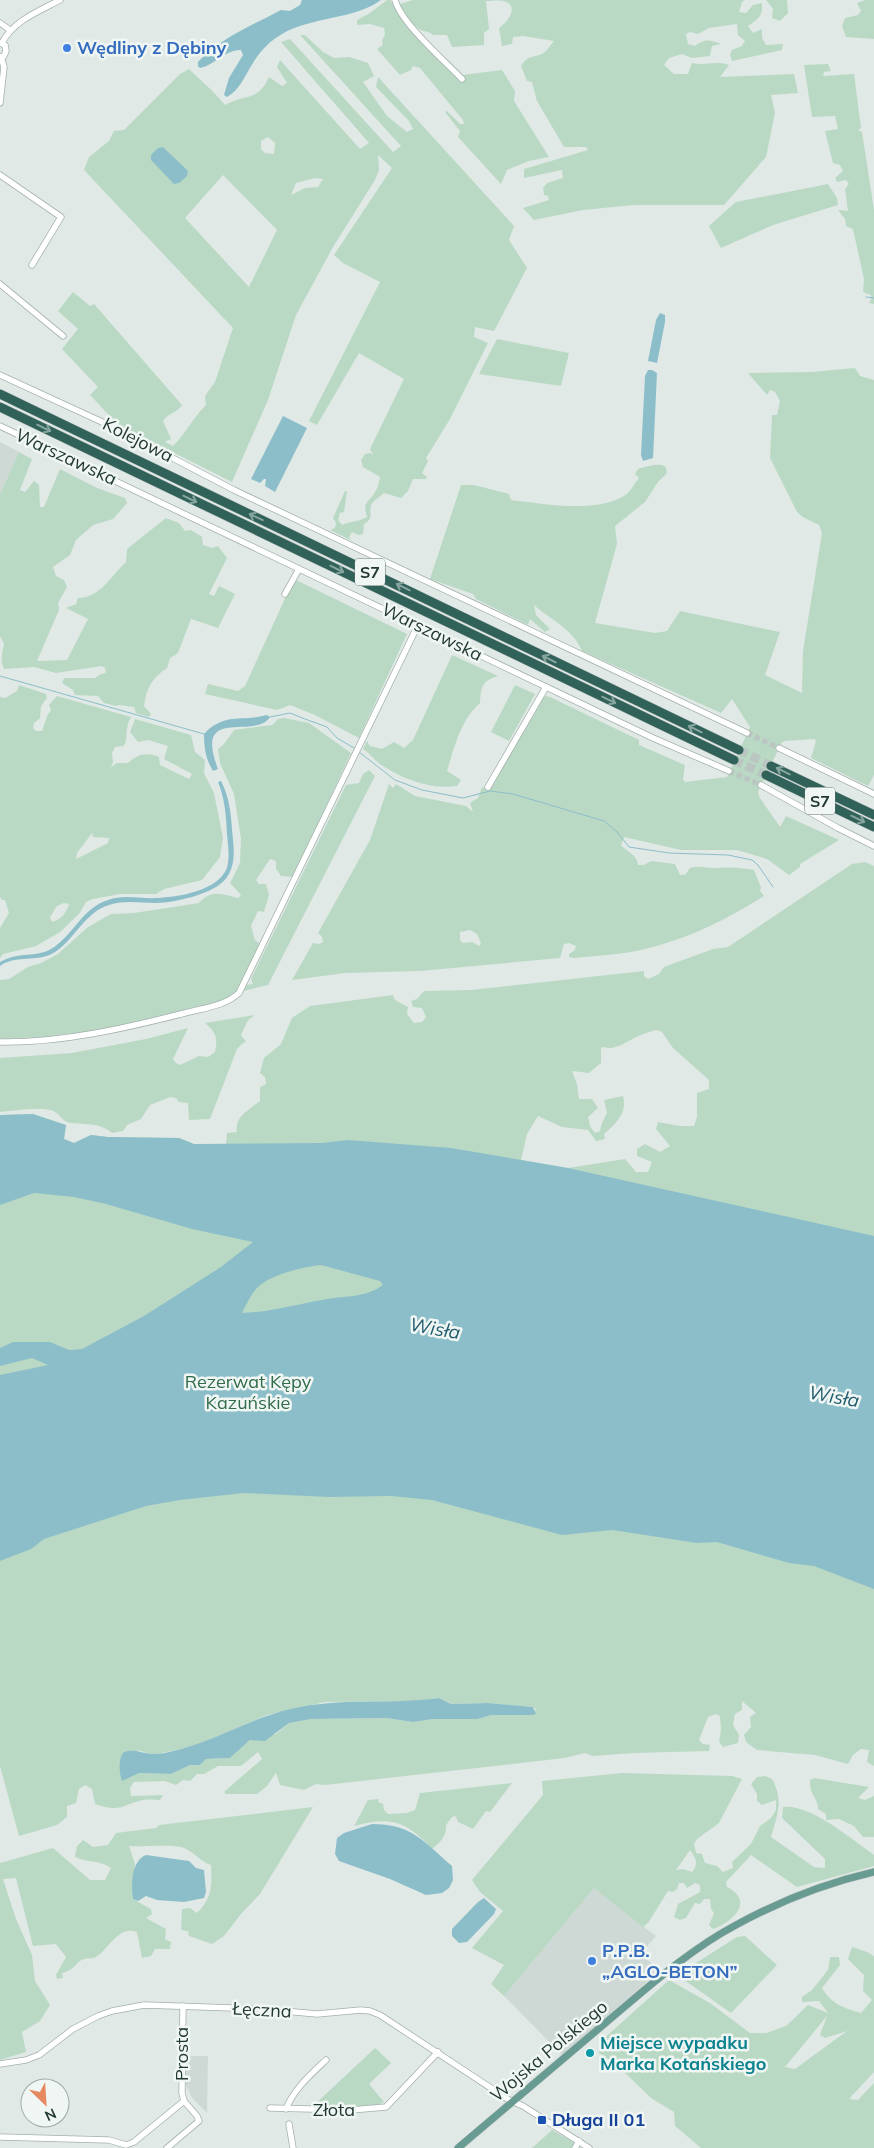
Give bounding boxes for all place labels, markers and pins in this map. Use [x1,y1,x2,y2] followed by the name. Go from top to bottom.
[77,36,227,59] place label: Wędliny z Dębiny
[61,42,73,54] marker: Wędliny z Dębiny
[602,1939,738,1983] place label: P.P.B. „AGLO-BETON”
[586,1955,598,1967] marker: P.P.B. „AGLO-BETON”
[600,2031,766,2075] place label: Miejsce wypadku Marka Kotańskiego
[584,2047,596,2059] marker: Miejsce wypadku Marka Kotańskiego
[552,2108,645,2131] place label: Długa II 01
[536,2114,548,2126] marker: Długa II 01

